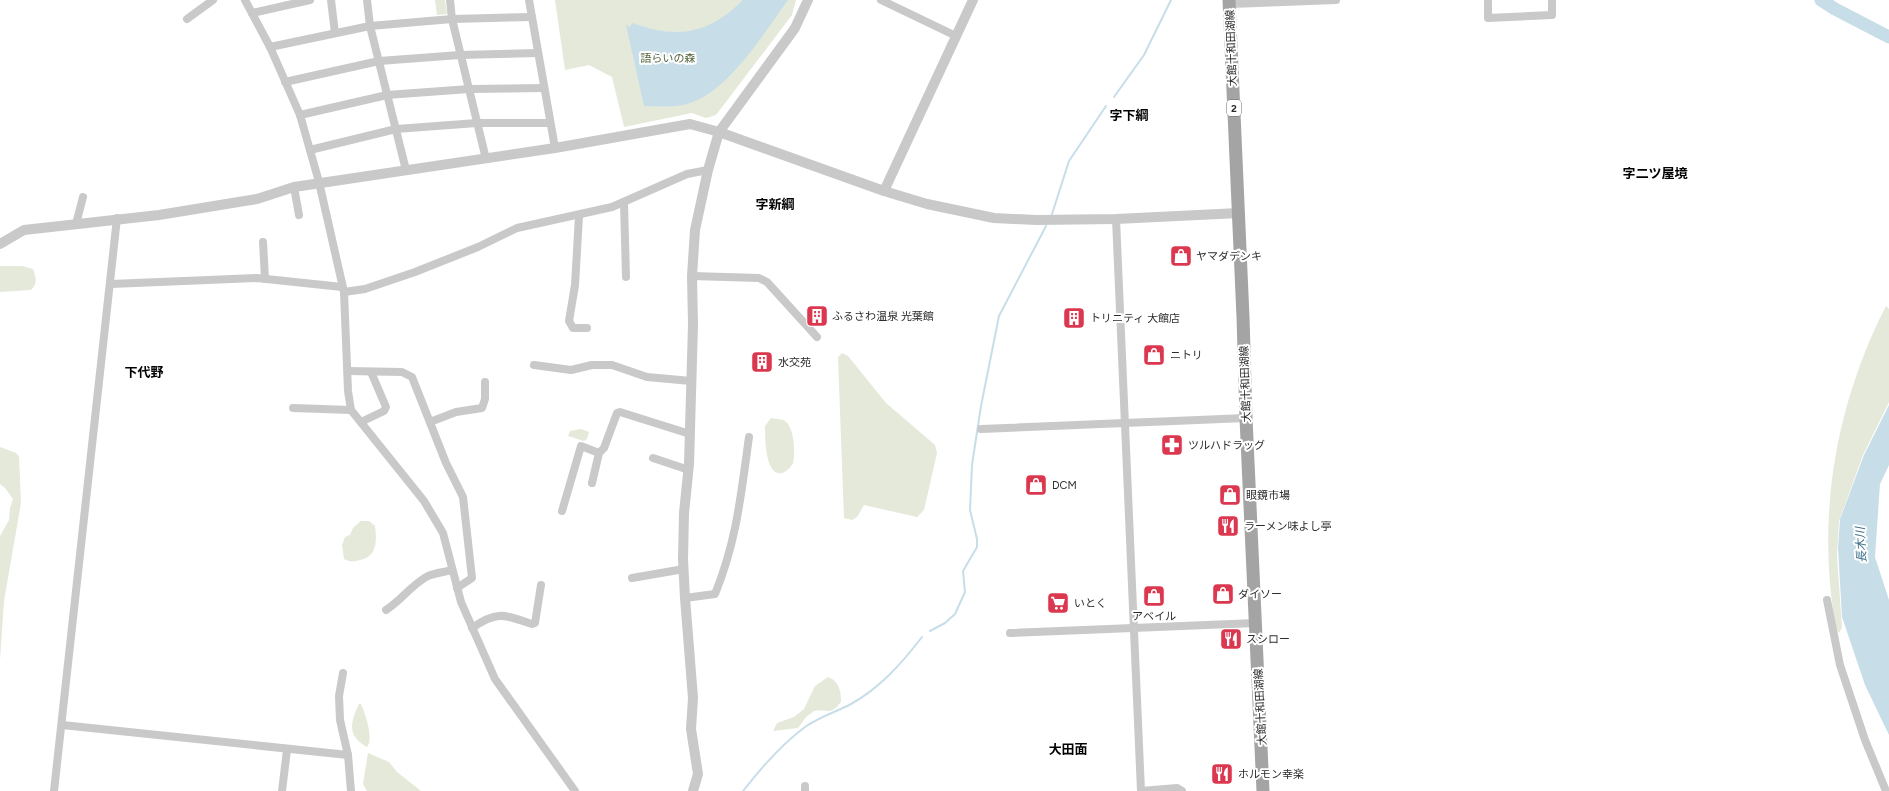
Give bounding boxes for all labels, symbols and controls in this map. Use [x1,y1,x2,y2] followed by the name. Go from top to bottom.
[1224,9,1239,87] street label: 大館十和田湖線
[641,52,696,65] park label: 語らいの森
[1227,100,1241,116] road number: 2
[1109,108,1149,123] district label: 字下綱
[1622,166,1688,181] district label: 字二ツ屋境
[755,197,795,212] district label: 字新綱
[1168,243,1194,269] shop icon: ヤマダデンキ
[1196,250,1262,263] place label: ヤマダデンキ
[804,303,830,329] building icon: ふるさわ温泉 光葉館
[1061,305,1087,331] building icon: トリニティ 大館店
[832,310,934,323] place label: ふるさわ温泉 光葉館
[1090,312,1180,325] place label: トリニティ 大館店
[1141,342,1167,368] shop icon: ニトリ
[1238,345,1253,423] street label: 大館十和田湖線
[749,349,775,375] building icon: 水交苑
[1170,349,1203,362] place label: ニトリ
[778,356,811,369] place label: 水交苑
[124,365,164,380] district label: 下代野
[1159,432,1185,458] pharmacy icon: ツルハドラッグ
[1188,439,1265,452] place label: ツルハドラッグ
[1023,472,1049,498] shop icon: DCM
[1052,479,1077,492] place label: DCM
[1217,482,1243,508] shop icon: 眼鏡市場
[1246,489,1290,502] place label: 眼鏡市場
[1215,513,1241,539] restaurant icon: ラーメン味よし亭
[1244,520,1332,533] place label: ラーメン味よし亭
[1853,525,1869,563] water label: 長木川
[1210,581,1236,607] shop icon: ダイソー
[1141,583,1167,609] shop icon: アベイル
[1238,588,1282,601] place label: ダイソー
[1045,590,1071,616] supermarket icon: いとく
[1074,597,1107,610] place label: いとく
[1132,610,1176,623] place label: アベイル
[1218,626,1244,652] restaurant icon: スシロー
[1246,633,1290,646] place label: スシロー
[1252,668,1269,746] street label: 大館十和田湖線
[1048,742,1088,757] district label: 大田面
[1209,761,1235,787] restaurant icon: ホルモン幸楽
[1238,768,1304,781] place label: ホルモン幸楽

